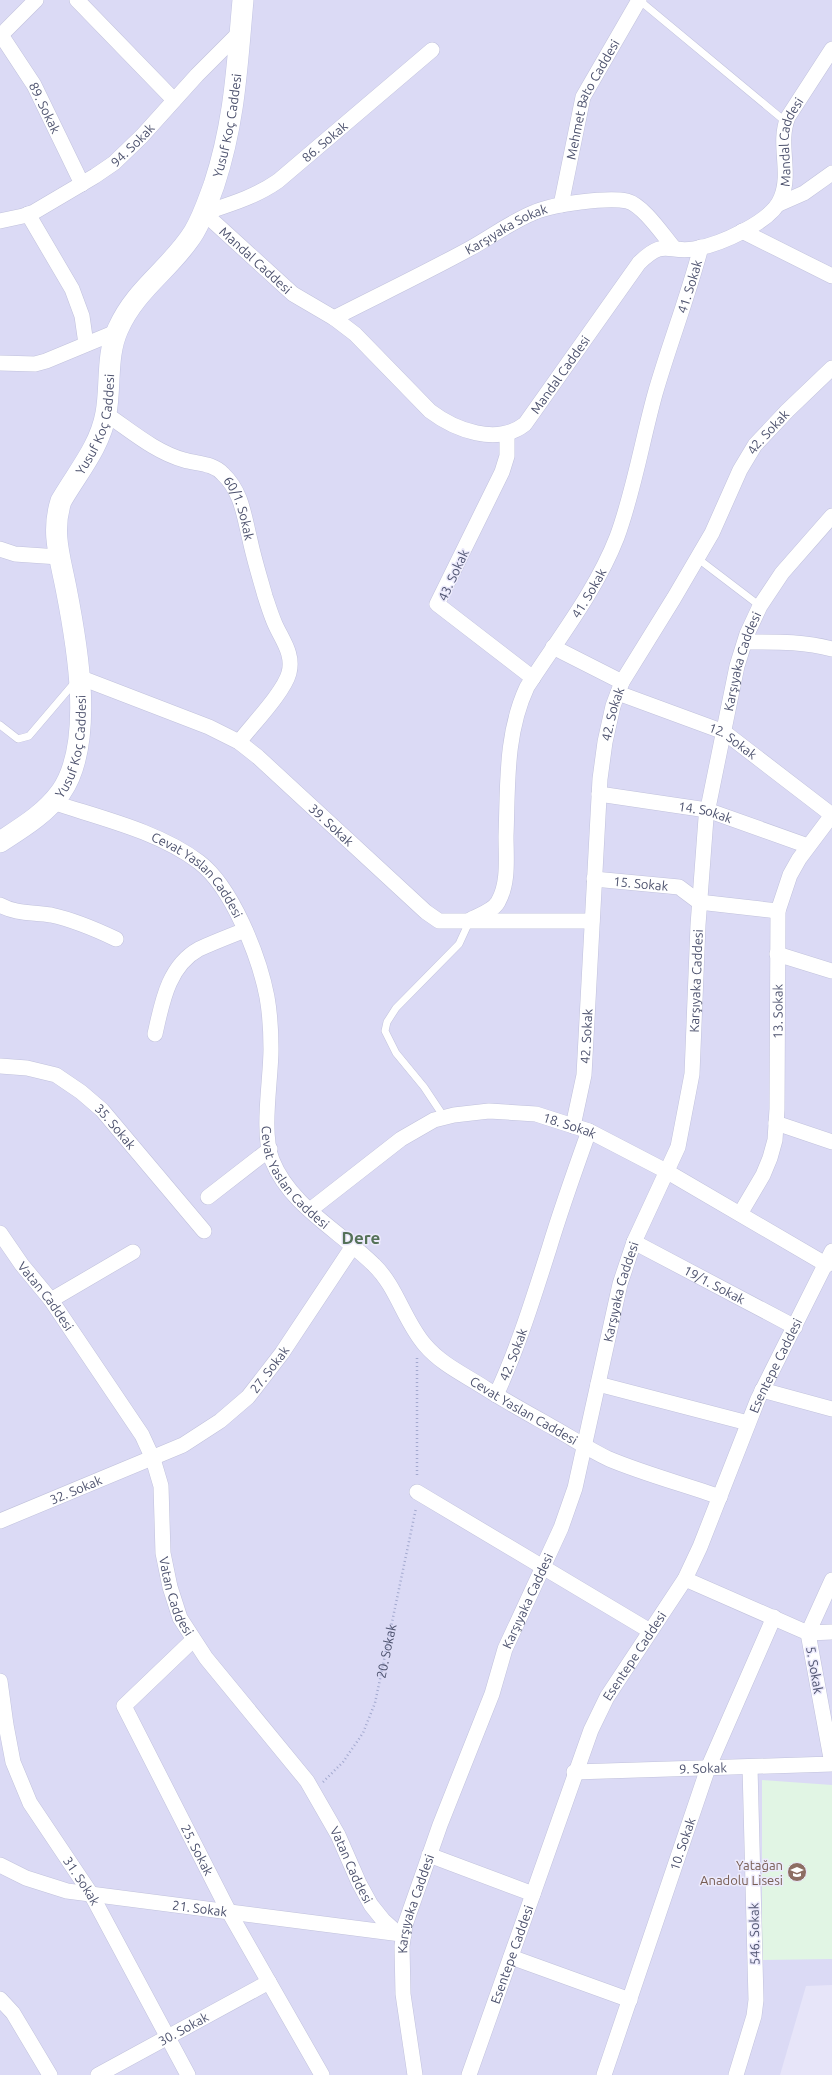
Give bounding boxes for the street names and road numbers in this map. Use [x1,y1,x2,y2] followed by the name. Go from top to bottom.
[563,37,622,161] street label: Mehmet Bato Caddesi
[210,73,243,179] street label: Yusuf Koç Caddesi
[27,80,63,136] street label: 89. Sokak
[777,95,806,187] street label: Mandal Caddesi
[299,118,350,165] street label: 86. Sokak
[108,120,157,169] street label: 94. Sokak
[463,201,549,257] street label: Karşıyaka Sokak
[217,224,295,296] street label: Mandal Caddesi
[674,258,704,315] street label: 41. Sokak
[528,333,592,416] street label: Mandal Caddesi
[73,374,116,477] street label: Yusuf Koç Caddesi
[744,406,792,456] street label: 42. Sokak
[221,473,257,542] street label: 60/1. Sokak
[435,547,471,603] street label: 43. Sokak
[568,566,609,620] street label: 41. Sokak
[721,609,763,712] street label: Karşıyaka Caddesi
[598,685,627,742] street label: 42. Sokak
[52,695,88,801] street label: Yusuf Koç Caddesi
[707,720,760,762] street label: 12. Sokak
[678,799,735,826] street label: 14. Sokak
[306,801,357,849] street label: 39. Sokak
[150,829,245,920] street label: Cevat Yaslan Caddesi
[613,874,669,893] street label: 15. Sokak
[687,929,705,1033] street label: Karşıyaka Caddesi
[770,983,785,1039] street label: 13. Sokak
[578,1008,595,1064] street label: 42. Sokak
[93,1101,139,1152] street label: 35. Sokak
[541,1110,599,1141] street label: 18. Sokak
[260,1125,332,1231] street label: Cevat Yaslan Caddesi
[600,1240,641,1343] street label: Karşıyaka Caddesi
[15,1259,76,1333] street label: Vatan Caddesi
[681,1263,748,1307] street label: 19/1. Sokak
[746,1316,804,1415] street label: Esentepe Caddesi
[496,1326,530,1383] street label: 42. Sokak
[247,1343,292,1396] street label: 27. Sokak
[468,1374,580,1447] street label: Cevat Yaslan Caddesi
[48,1472,104,1507] street label: 32. Sokak
[499,1551,555,1651] street label: Karşıyaka Caddesi
[157,1555,196,1638] street label: Vatan Caddesi
[600,1609,669,1703] street label: Esentepe Caddesi
[373,1622,399,1679] street label: 20. Sokak
[804,1645,826,1695] street label: 5. Sokak
[679,1760,727,1776] street label: 9. Sokak
[667,1815,698,1872] street label: 10. Sokak
[179,1822,216,1878] street label: 25. Sokak
[328,1824,376,1906] street label: Vatan Caddesi
[395,1852,436,1954] street label: Karşıyaka Caddesi
[61,1854,103,1908] street label: 31. Sokak
[172,1898,228,1919] street label: 21. Sokak
[746,1902,762,1965] street label: 546. Sokak
[488,1903,536,2005] street label: Esentepe Caddesi
[156,2009,211,2048] street label: 30. Sokak

